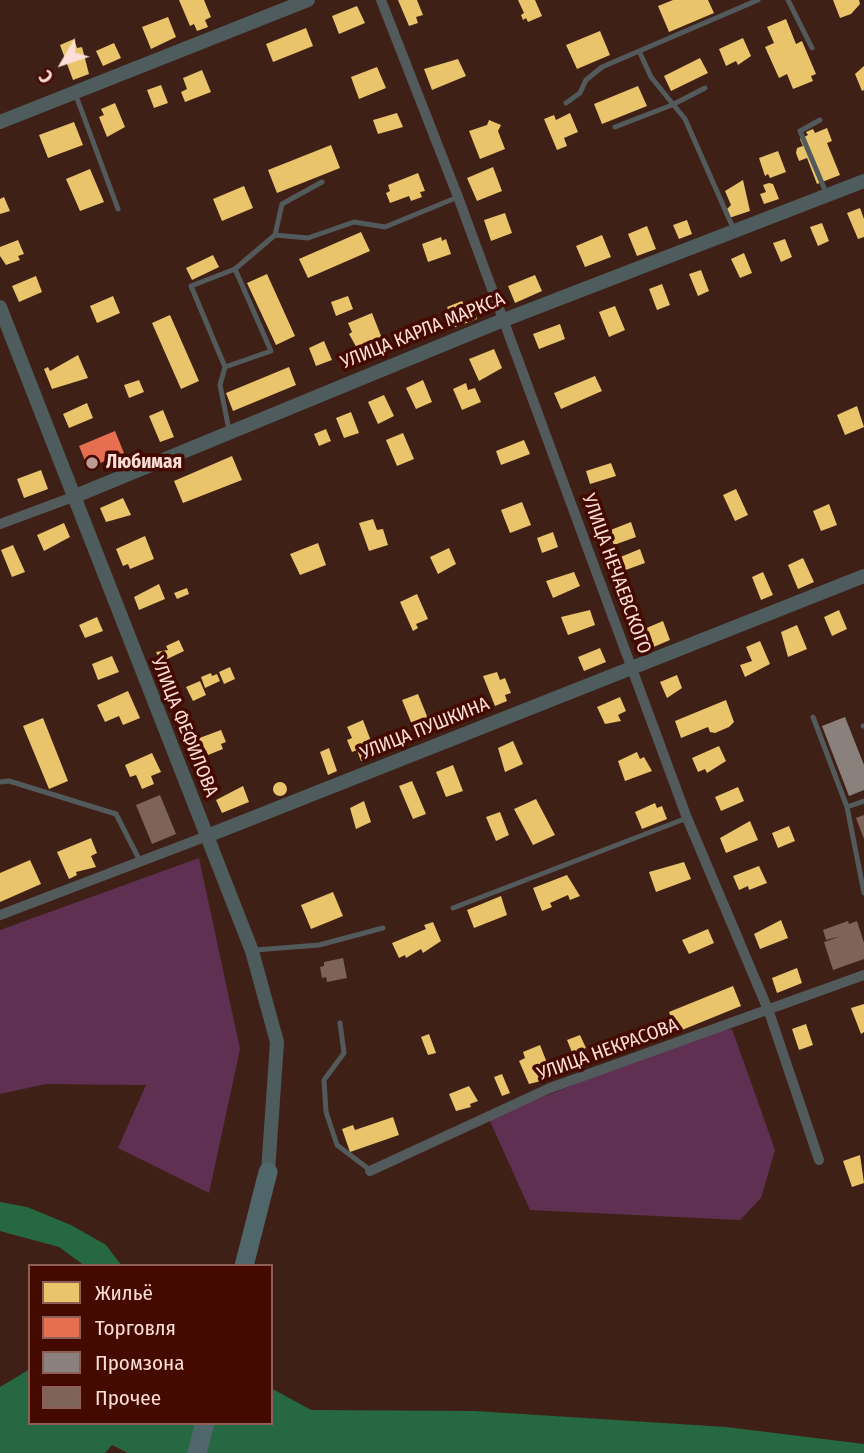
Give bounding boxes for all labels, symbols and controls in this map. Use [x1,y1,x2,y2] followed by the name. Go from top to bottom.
[28,28,98,98] north arrow
[34,65,58,88] text: С
[338,288,508,374] street label: УЛИЦА КАРЛА МАРКСА
[106,452,182,474] place label: Любимая
[84,455,100,471] marker: Любимая
[576,491,656,657] street label: УЛИЦА НЕЧАЕВСКОГО
[146,654,222,800] street label: УЛИЦА ФЕФИЛОВА
[357,693,493,765] street label: УЛИЦА ПУШКИНА
[535,1014,681,1086] street label: УЛИЦА НЕКРАСОВА
[28,1264,273,1425] legend
[95,1280,153,1306] text: Жильё
[95,1315,176,1341] text: Торговля
[95,1350,184,1376] text: Промзона
[95,1385,161,1411] text: Прочее

